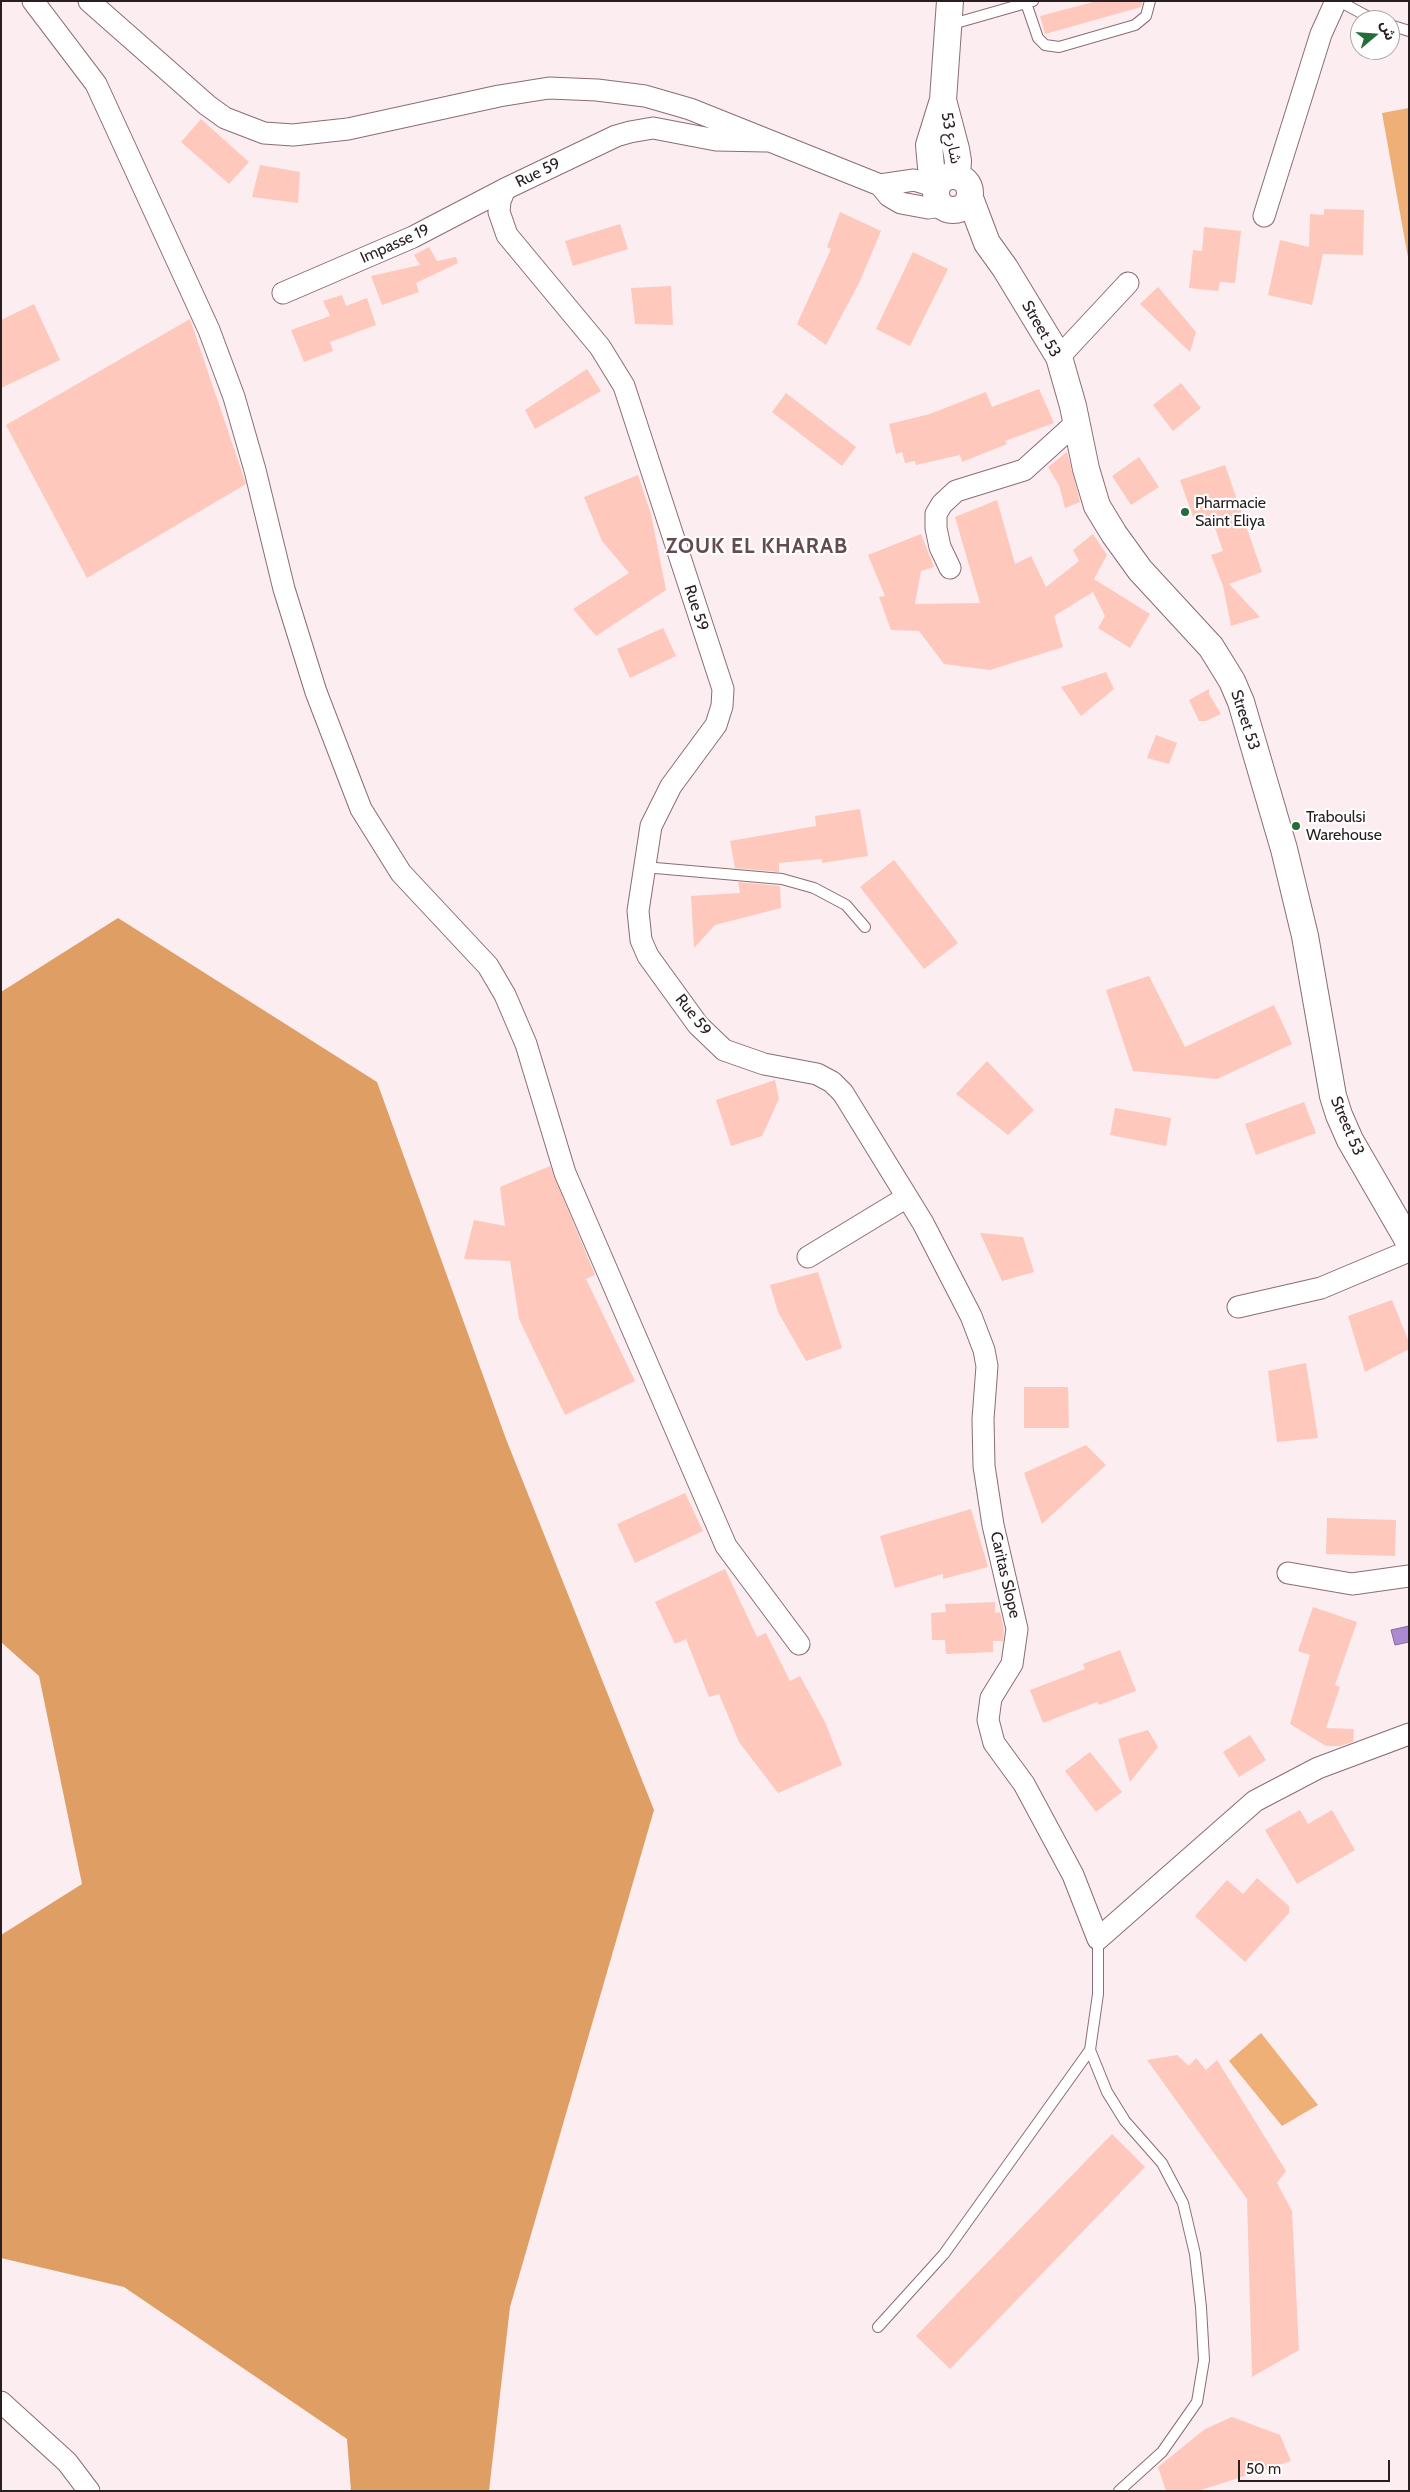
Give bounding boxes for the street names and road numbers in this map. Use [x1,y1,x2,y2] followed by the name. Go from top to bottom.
[937,111,965,165] street label: شارع 53
[513,154,563,192] street label: Rue 59
[357,220,433,268] street label: Impasse 19
[1017,297,1065,361] street label: Street 53
[680,583,712,633] street label: Rue 59
[1226,688,1264,752] street label: Street 53
[671,990,715,1040] street label: Rue 59
[1326,1094,1368,1158] street label: Street 53
[986,1530,1024,1620] street label: Caritas Slope

